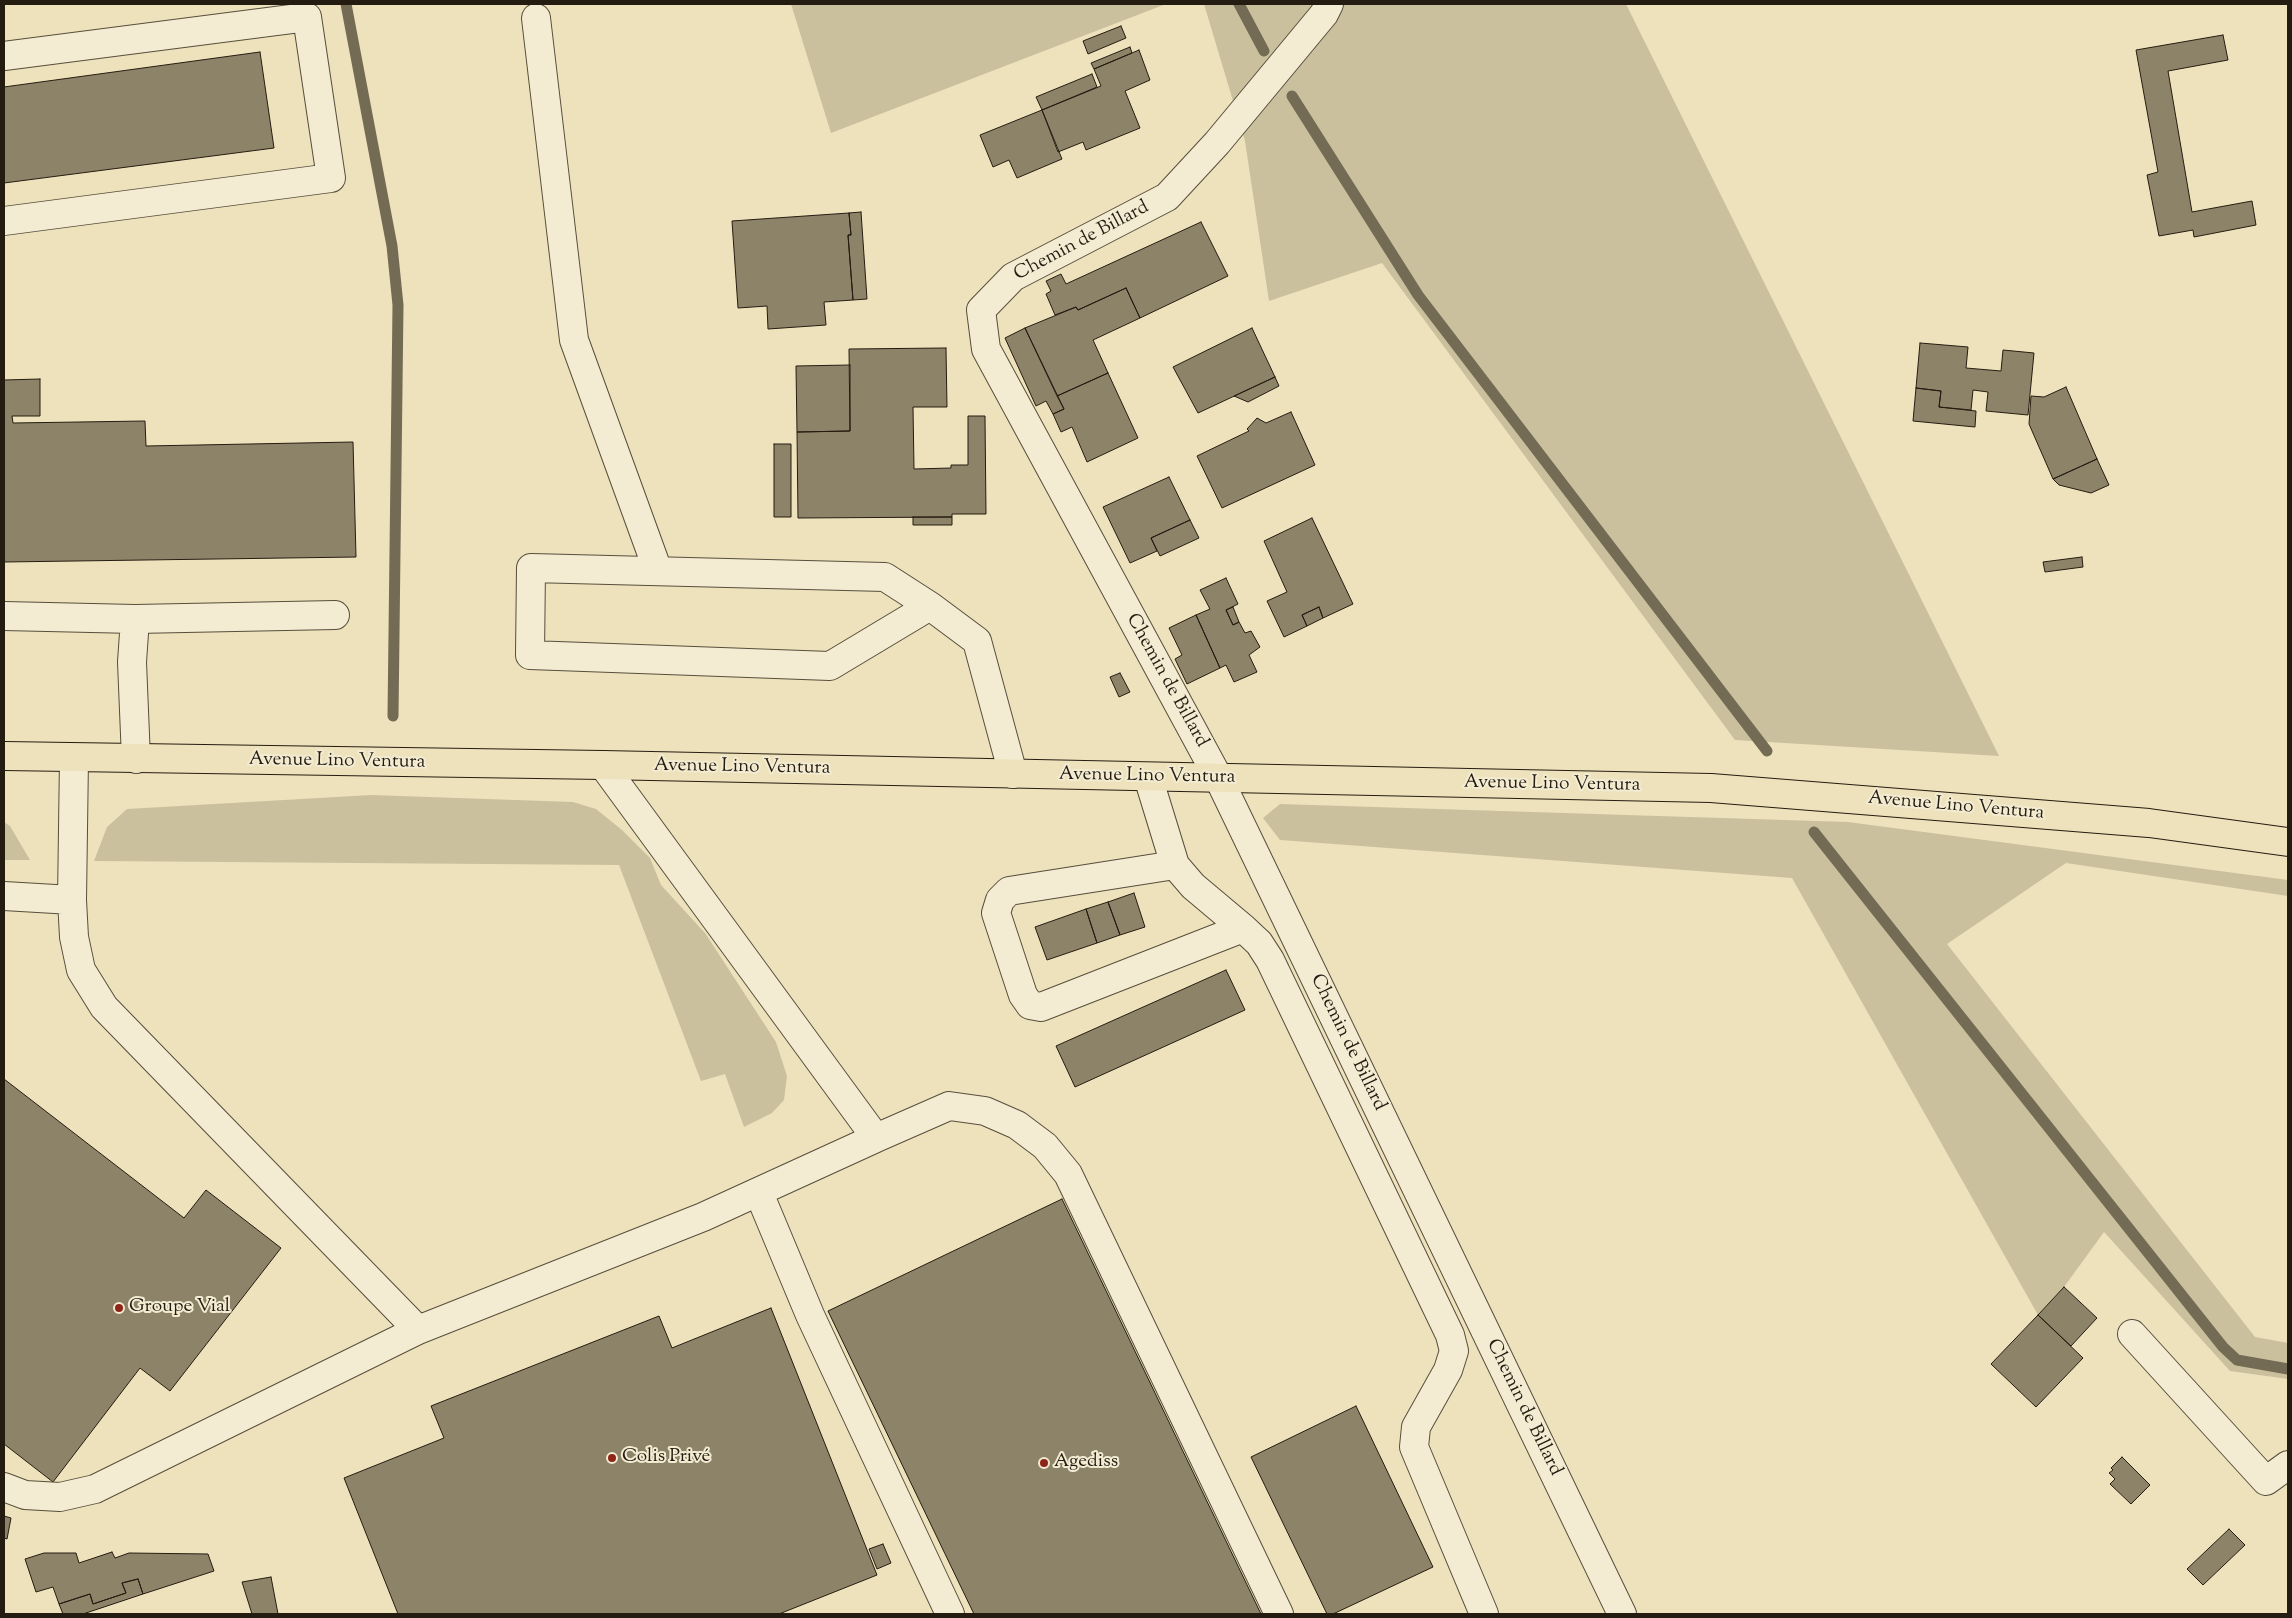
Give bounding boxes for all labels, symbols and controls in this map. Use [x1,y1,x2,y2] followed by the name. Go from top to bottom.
[1011,197,1153,287] street label: Chemin de Billard
[1120,610,1212,752] street label: Chemin de Billard
[249,749,425,775] street label: Avenue Lino Ventura
[654,755,830,781] street label: Avenue Lino Ventura
[1059,764,1235,790] street label: Avenue Lino Ventura
[1464,772,1640,798] street label: Avenue Lino Ventura
[1867,788,2045,826] street label: Avenue Lino Ventura
[1304,971,1390,1115] street label: Chemin de Billard
[129,1297,230,1319] place label: Groupe Vial
[113,1302,125,1314] marker: Groupe Vial
[1480,1336,1566,1480] street label: Chemin de Billard
[622,1447,710,1469] place label: Colis Privé
[606,1452,618,1464] marker: Colis Privé
[1054,1452,1118,1474] place label: Agediss
[1038,1457,1050,1469] marker: Agediss

